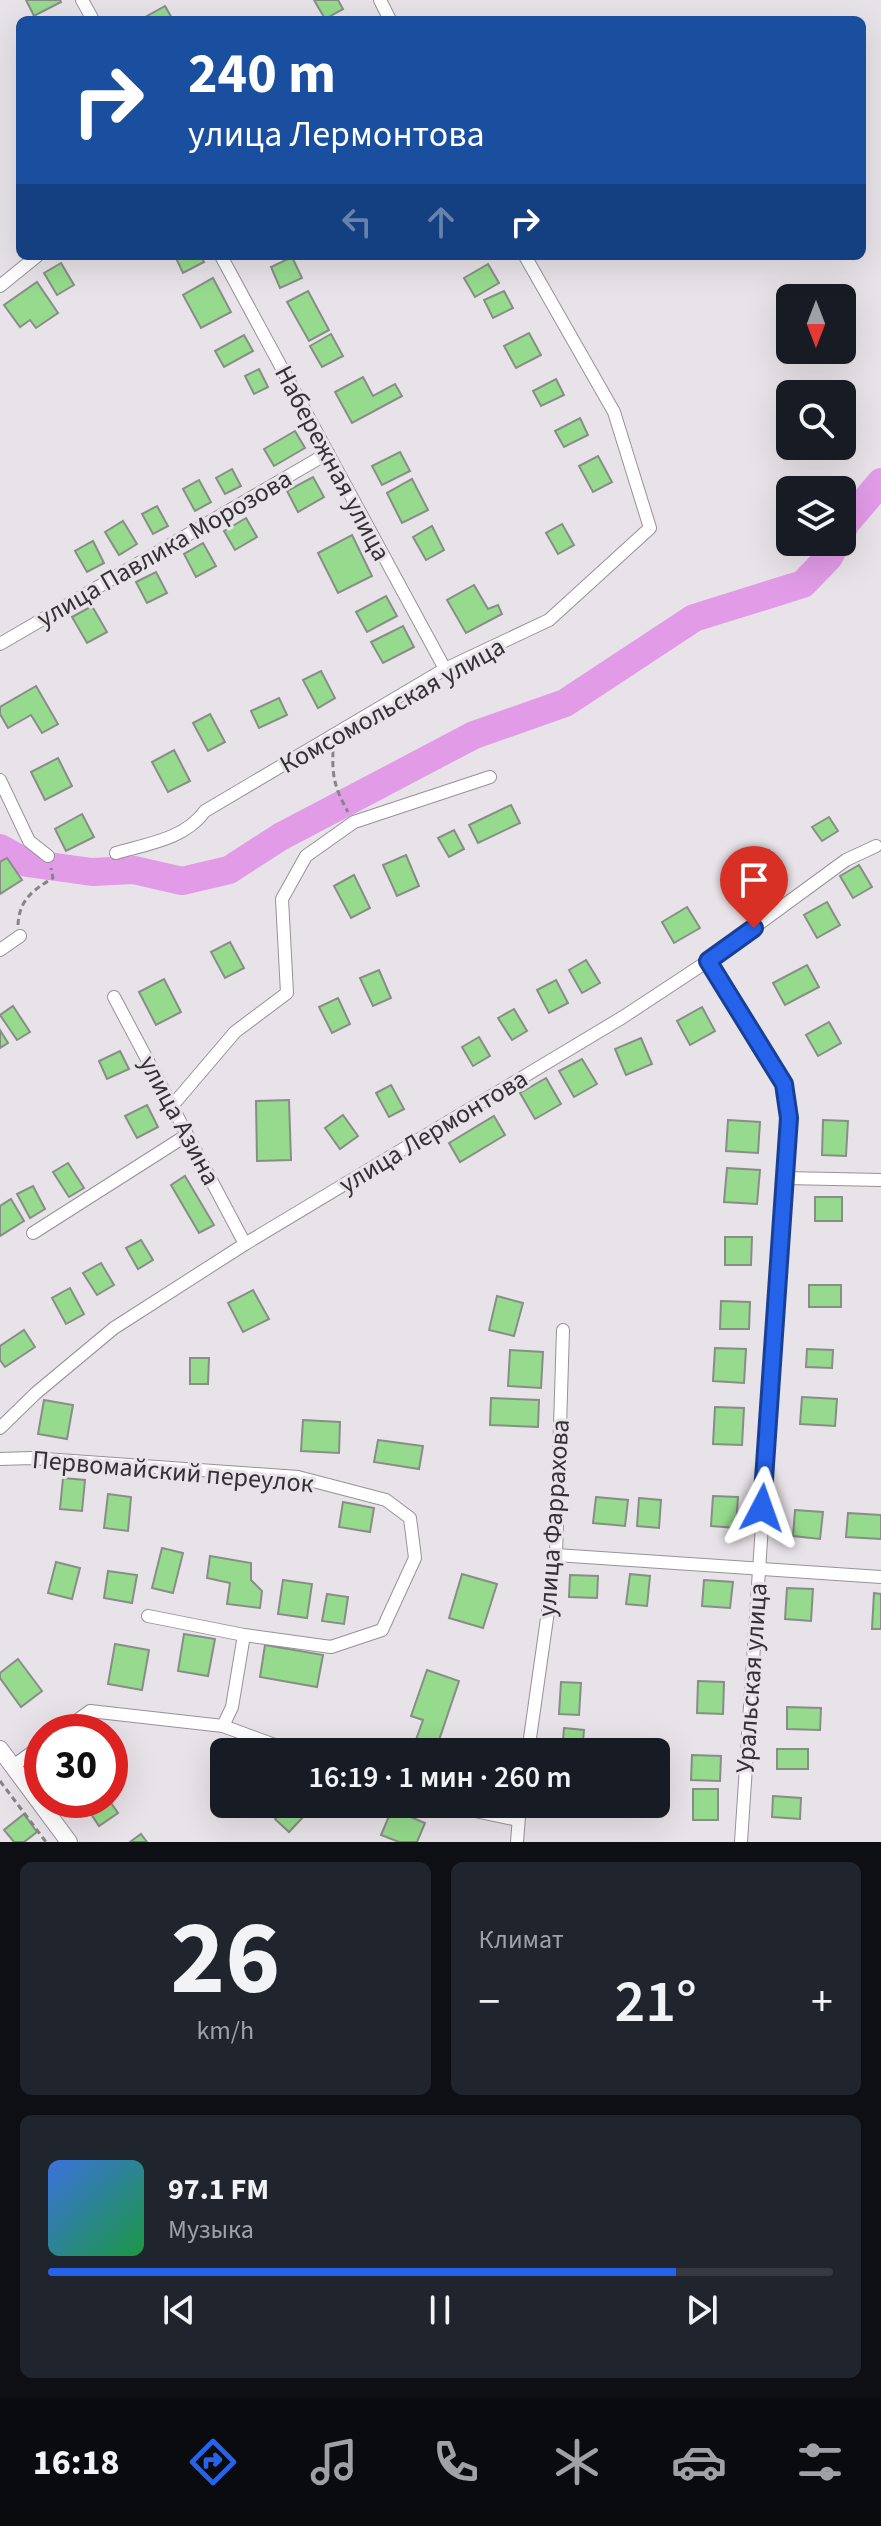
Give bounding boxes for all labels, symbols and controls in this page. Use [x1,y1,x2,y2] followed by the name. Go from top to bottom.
[188,35,336,114] text: 240 m
[56,48,160,152] icon: right
[188,109,485,160] text: улица Лермонтова
[335,200,379,244] icon: left
[419,200,463,244] icon: ahead
[503,200,547,244] icon: right
[776,284,856,364] north arrow
[776,284,856,556] map controls
[265,359,400,568] street label: Набережная улица
[776,380,856,460] button: search
[30,460,299,637] street label: улица Павлика Морозова
[776,476,856,556] button: layers
[273,628,512,783] street label: Комсомольская улица
[720,846,788,928] pin
[732,858,776,902] icon: arrive
[130,1049,229,1192] street label: улица Азина
[332,1060,535,1202] street label: улица Лермонтова
[528,1418,579,1618] street label: улица Фаррахова
[31,1441,315,1502] street label: Первомайский переулок
[720,1466,804,1550] position arrow
[726,1582,777,1774] street label: Уральская улица
[24,1714,128,1818] speed limit sign: 30
[309,1756,571,1799] text: 16:19 · 1 мин · 260 m
[170,1886,280,2034] text: 26
[479,1921,564,1958] text: Климат
[615,1960,697,2045] text: 21°
[479,1971,500,2034] text: −
[811,1971,833,2034] text: +
[196,2012,254,2049] text: km/h
[168,2168,269,2211] text: 97.1 FM
[168,2211,254,2248] text: Музыка
[157,2288,201,2332] icon: previous
[418,2288,462,2332] icon: pause
[680,2288,724,2332] icon: next
[185,2434,241,2490] icon: directions
[306,2434,362,2490] icon: music
[428,2434,484,2490] icon: phone
[549,2434,605,2490] icon: climate
[671,2434,727,2490] icon: car
[792,2434,848,2490] icon: filters
[33,2437,120,2488] text: 16:18

